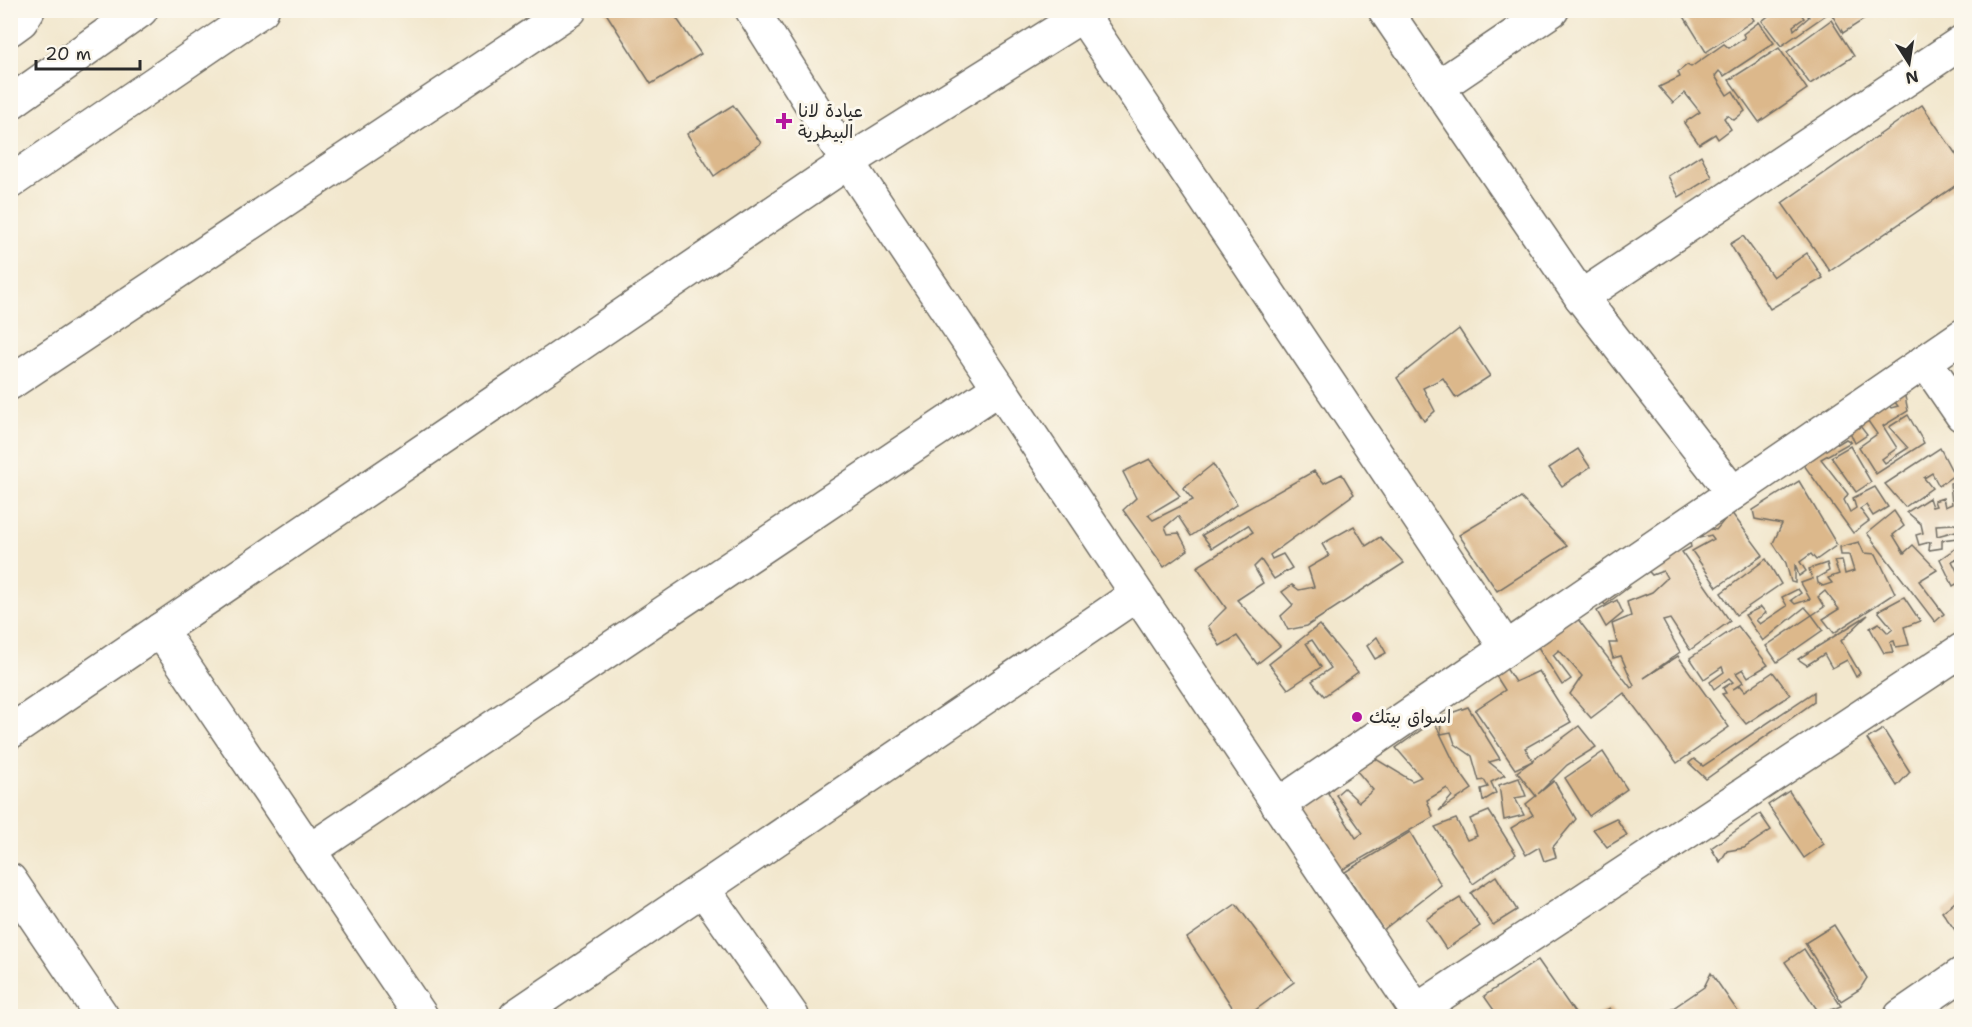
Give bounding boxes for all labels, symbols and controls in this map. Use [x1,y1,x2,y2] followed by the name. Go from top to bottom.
[36,33,140,71] scale bar
[1879,33,1939,93] north arrow
[45,42,91,66] text: 20 m
[1904,66,1920,89] text: N
[798,99,863,144] place label: عيادة لانا البيطرية
[775,112,793,130] marker: عيادة لانا البيطرية
[1369,705,1451,729] place label: اسواق بيتك
[1350,710,1364,724] marker: اسواق بيتك

